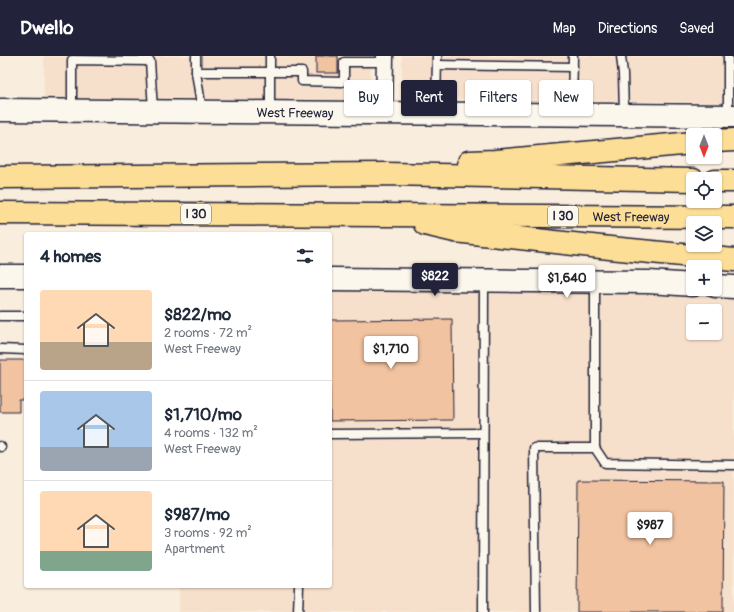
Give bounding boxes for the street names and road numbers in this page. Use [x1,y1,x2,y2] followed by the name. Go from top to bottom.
[256,105,334,122] street label: West Freeway
[181,204,211,224] road number: I 30
[548,206,578,226] road number: I 30
[593,209,670,226] street label: West Freeway

